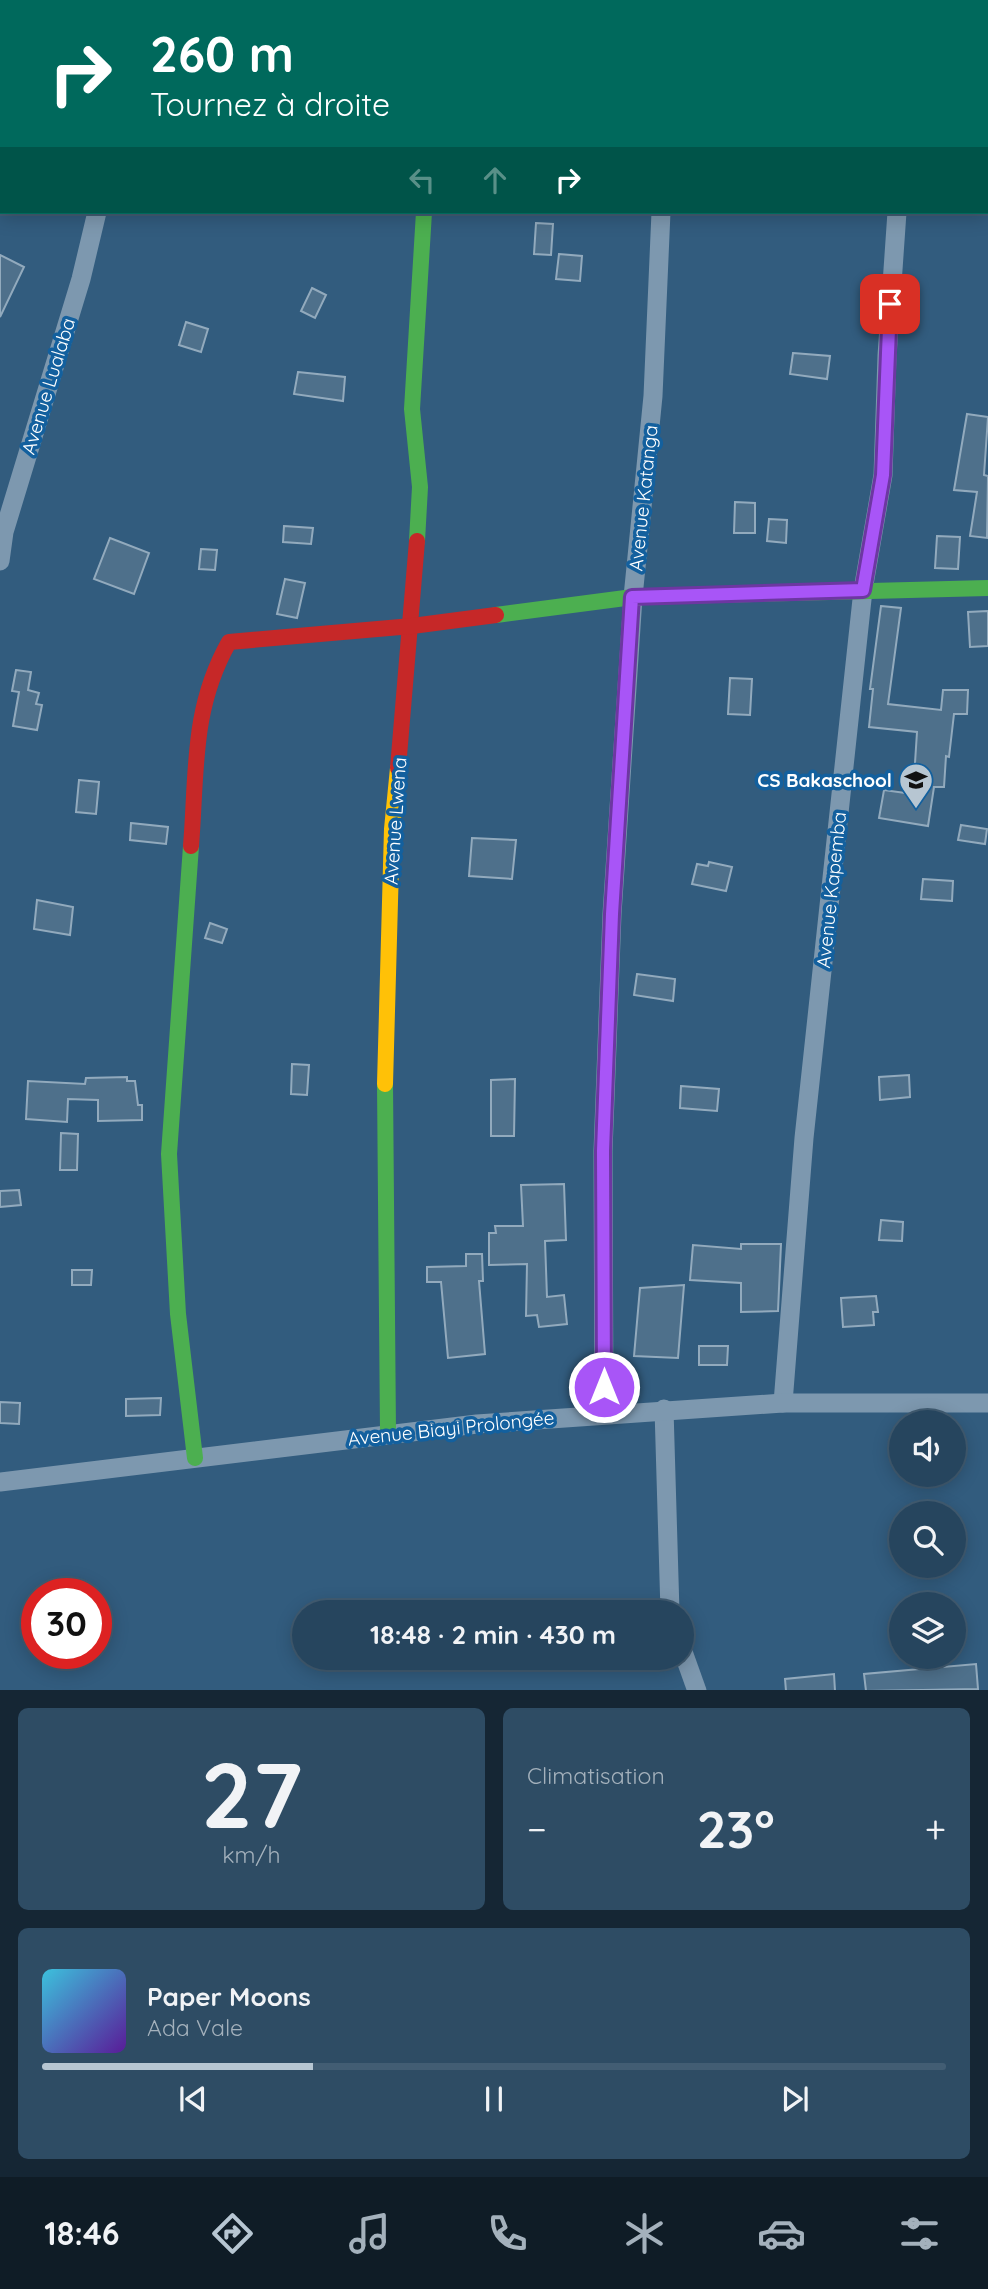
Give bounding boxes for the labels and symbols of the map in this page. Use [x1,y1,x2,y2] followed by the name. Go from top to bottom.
[860,274,920,334] pin
[16,315,80,457] street label: Avenue Lualaba
[623,424,663,572] street label: Avenue Katanga
[379,756,411,886] street label: Avenue Lwena
[897,761,935,810] school or university icon: CS Bakaschool
[757,768,892,792] place label: CS Bakaschool
[811,811,851,969] street label: Avenue Kapemba
[567,1350,641,1424] position arrow
[347,1405,555,1451] street label: Avenue Biayi Prolongée
[21,1578,112,1669] speed limit sign: 30

